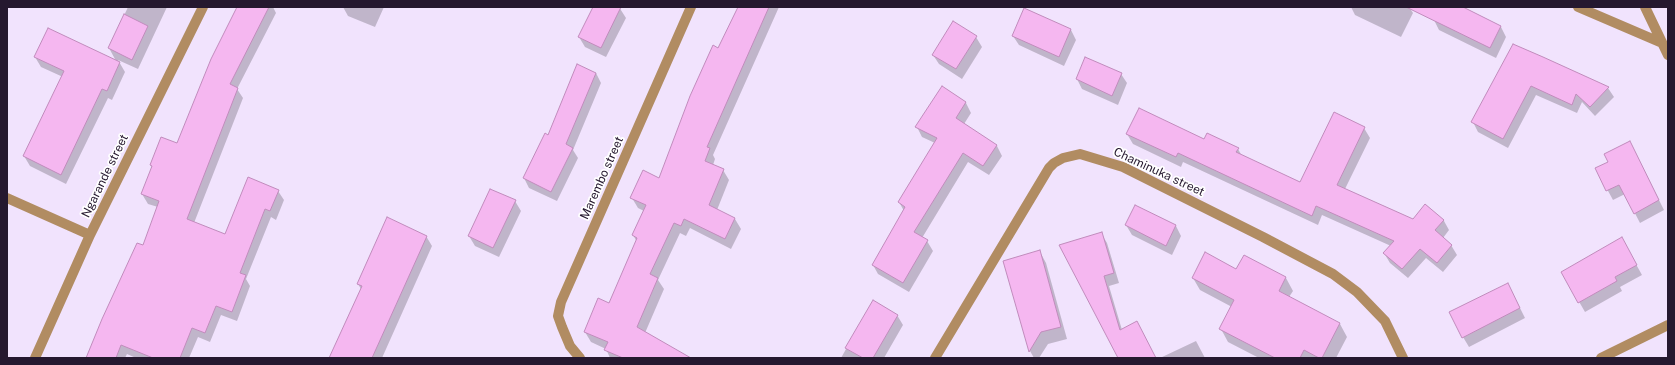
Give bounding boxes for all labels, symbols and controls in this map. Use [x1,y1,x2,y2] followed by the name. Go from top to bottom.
[79,132,131,220] street label: Ngarande street
[577,134,627,222] street label: Marembo street
[1111,145,1207,199] street label: Chaminuka street

